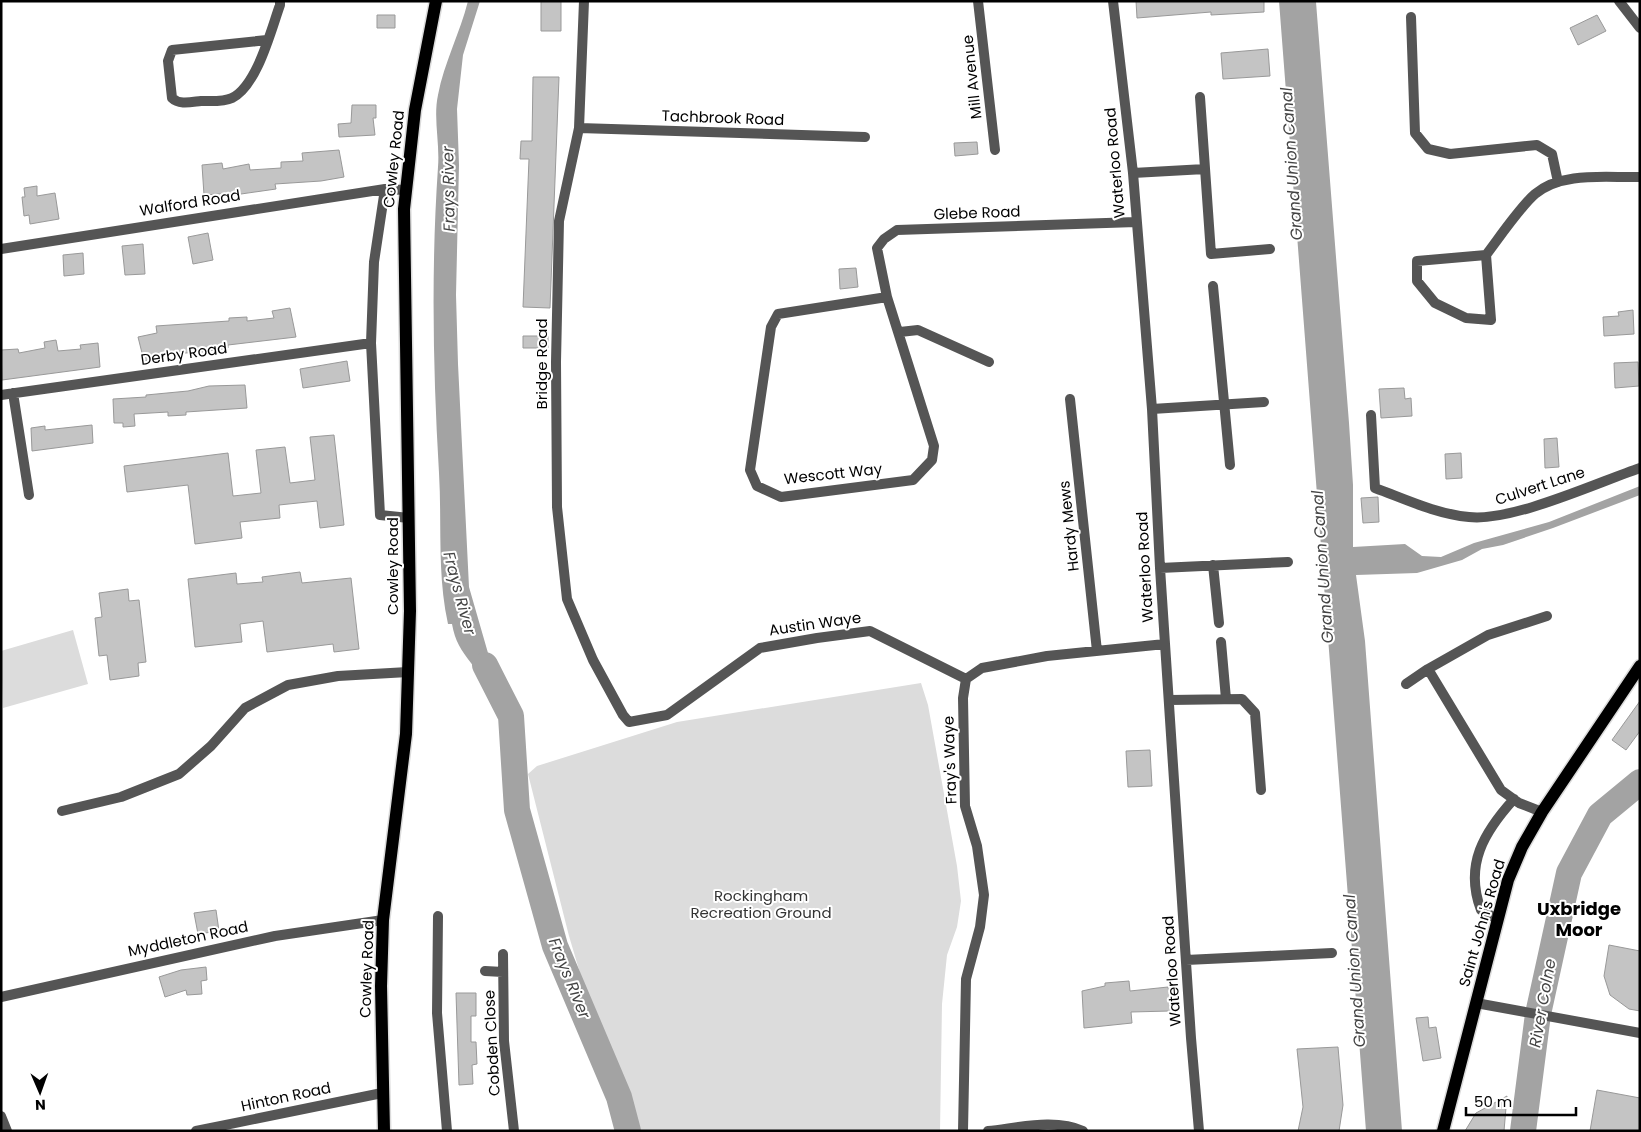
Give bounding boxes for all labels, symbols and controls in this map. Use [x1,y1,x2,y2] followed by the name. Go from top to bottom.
[957,34,986,120] street label: Mill Avenue
[1275,87,1308,241] water label: Grand Union Canal
[661,105,785,130] street label: Tachbrook Road
[1099,107,1130,219] street label: Waterloo Road
[378,109,409,209] street label: Cowley Road
[436,145,461,232] water label: Frays River
[138,184,242,221] street label: Walford Road
[933,200,1021,225] street label: Glebe Road
[531,318,552,410] street label: Bridge Road
[139,337,229,370] street label: Derby Road
[783,458,884,489] street label: Wescott Way
[1492,461,1587,510] street label: Culvert Lane
[1053,480,1084,572] street label: Hardy Mews
[1306,490,1339,644] water label: Grand Union Canal
[1131,511,1158,623] street label: Waterloo Road
[382,517,403,615] street label: Cowley Road
[437,549,482,638] water label: Frays River
[768,607,862,640] street label: Austin Waye
[937,715,962,805] street label: Fray's Waye
[1453,857,1510,989] street label: Saint John's Road
[690,885,832,923] park label: Rockingham Recreation Ground
[1338,894,1371,1048] water label: Grand Union Canal
[1537,896,1621,942] district label: Uxbridge Moor
[1157,915,1186,1027] street label: Waterloo Road
[126,916,250,961] street label: Myddleton Road
[354,920,379,1018] street label: Cowley Road
[543,934,597,1023] water label: Frays River
[1523,957,1562,1049] water label: River Colne
[478,989,505,1097] street label: Cobden Close
[15,1067,65,1117] north arrow
[239,1077,333,1116] street label: Hinton Road
[1466,1084,1576,1116] scale bar
[1474,1091,1512,1112] text: 50 m
[35,1095,46,1115] text: N

